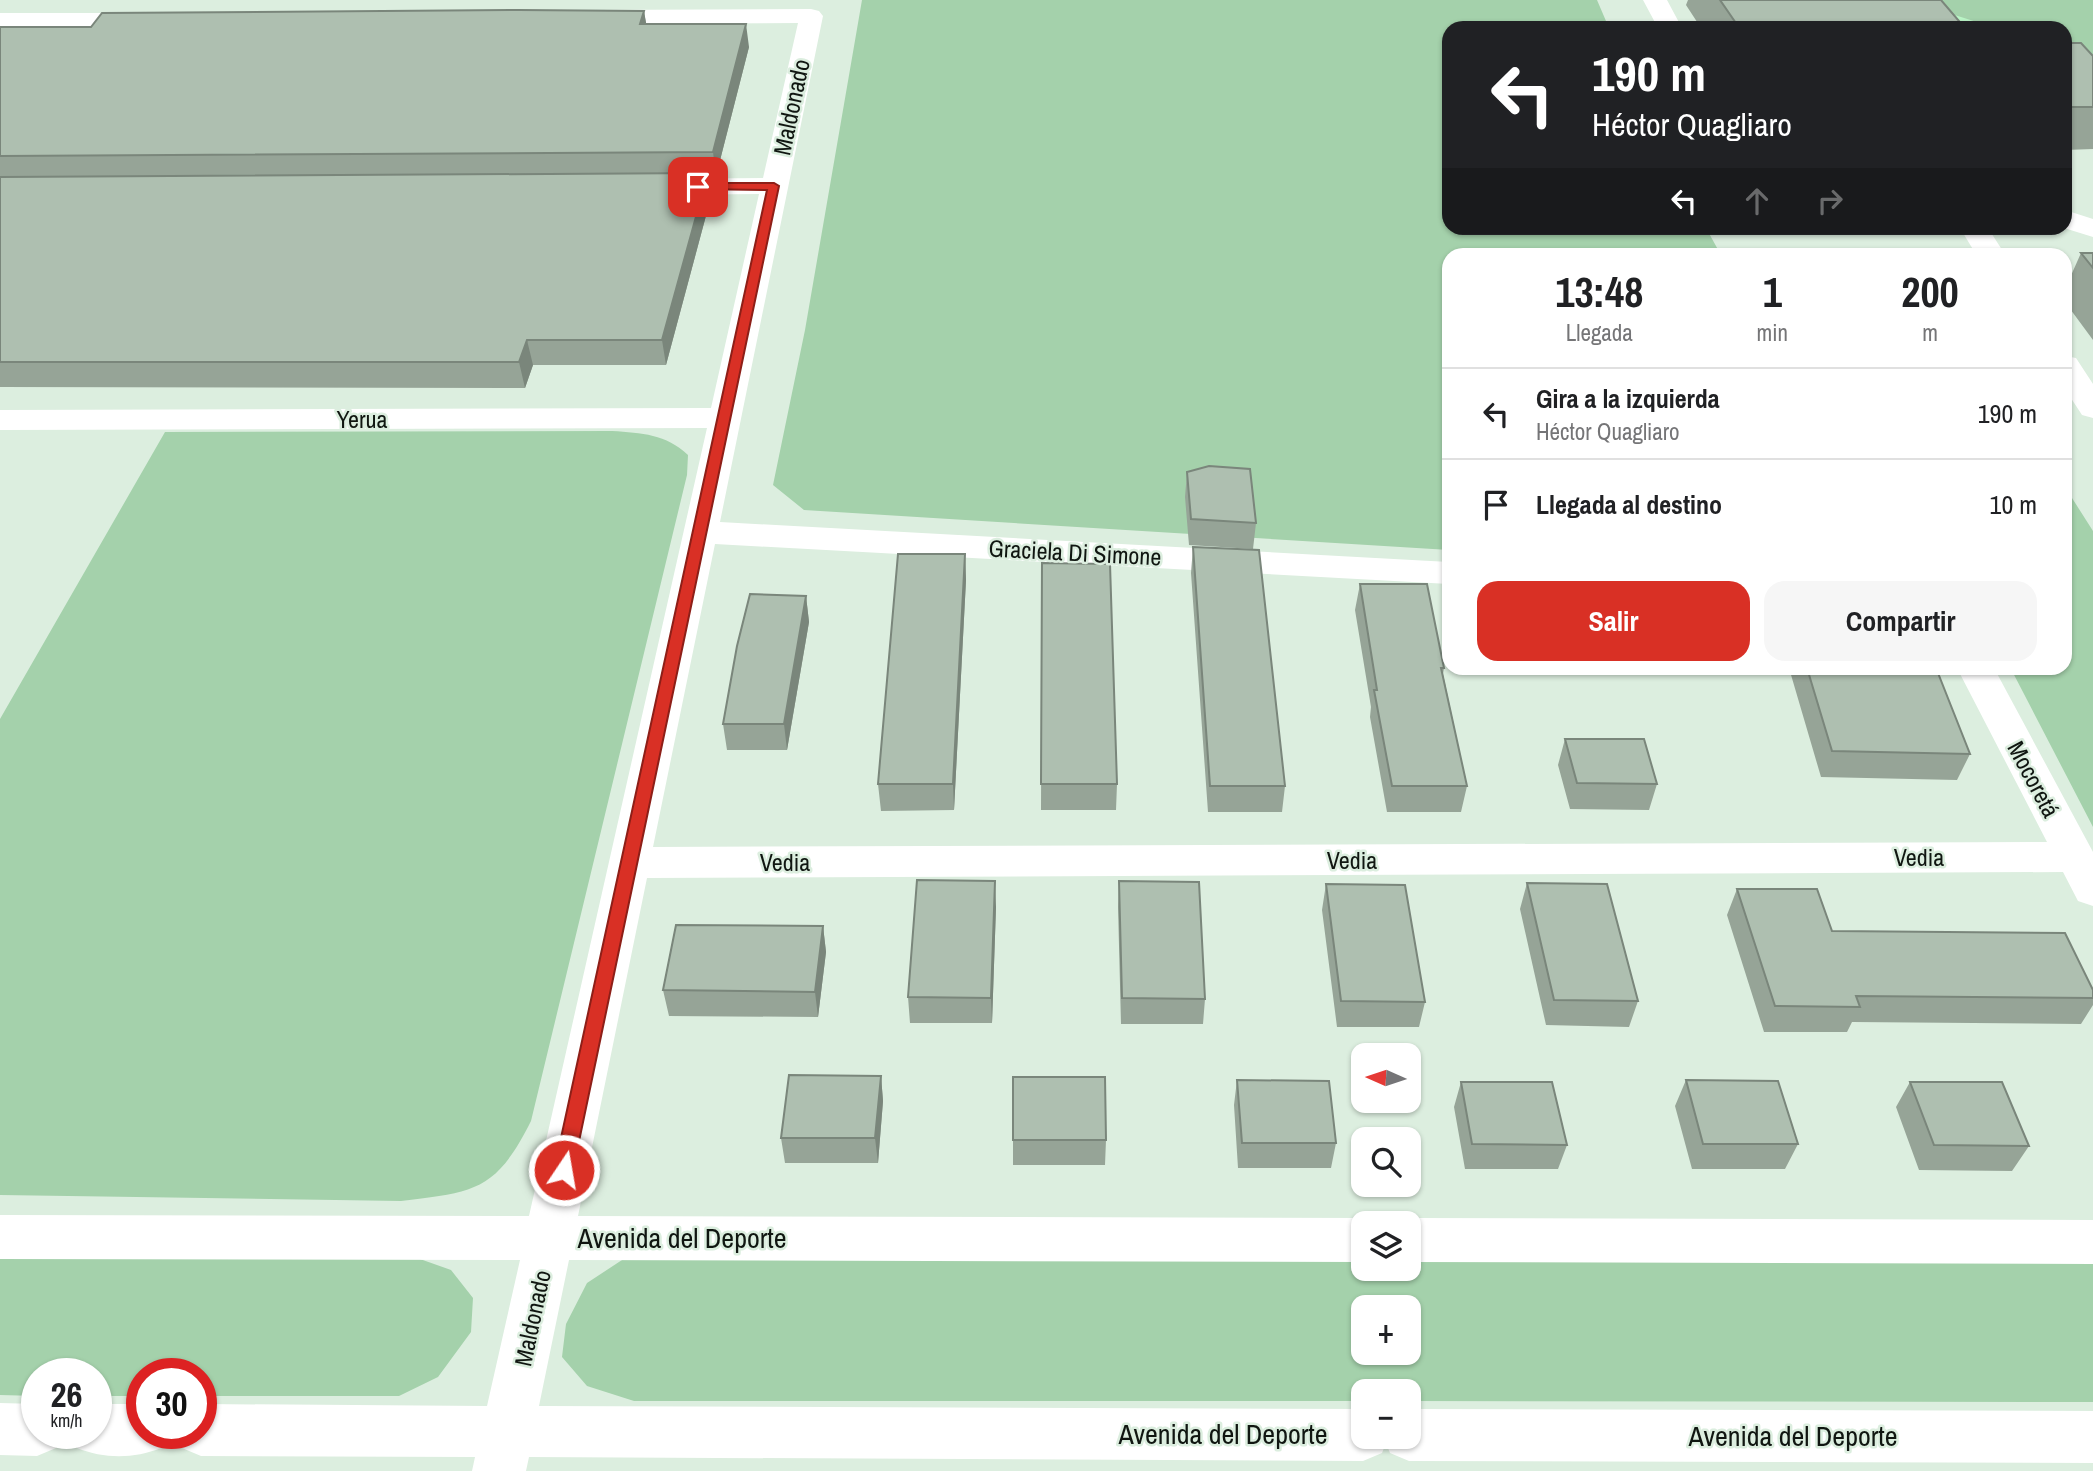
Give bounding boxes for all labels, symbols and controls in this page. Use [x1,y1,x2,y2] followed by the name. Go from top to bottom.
[1592,40,1706,106] text: 190 m
[1477,49,1568,140] icon: left
[765,56,817,158] street label: Maldonado
[1592,103,1792,146] text: Héctor Quagliaro
[668,157,728,217] pin
[679,168,717,206] icon: arrive
[1665,182,1703,220] icon: left
[1738,182,1776,220] icon: ahead
[1811,182,1849,220] icon: right
[1555,264,1643,320] text: 13:48
[1763,264,1782,320] text: 1
[1901,264,1959,320] text: 200
[1566,317,1633,348] text: Llegada
[1757,317,1788,348] text: min
[1922,317,1938,348] text: m
[1536,381,1720,416] text: Gira a la izquierda
[1477,395,1515,433] icon: left
[1978,396,2037,431] text: 190 m
[337,403,388,435] street label: Yerua
[1536,416,1680,447] text: Héctor Quagliaro
[1477,486,1515,524] icon: arrive
[1536,487,1722,522] text: Llegada al destino
[1990,487,2037,522] text: 10 m
[988,531,1162,573] street label: Graciela Di Simone
[1477,581,1750,661] button: Salir
[1764,581,2037,661] button: Compartir
[2001,735,2067,823] street label: Mocoretá
[1894,841,1944,873] street label: Vedia
[1327,844,1377,876] street label: Vedia
[760,846,810,878] street label: Vedia
[1351,1043,1421,1113] north arrow
[1351,1043,1421,1449] map controls
[1351,1127,1421,1197] button: search
[527,1133,601,1207] position arrow
[1351,1211,1421,1281] button: layers
[577,1219,786,1257] street label: Avenida del Deporte
[506,1267,558,1369] street label: Maldonado
[1351,1295,1421,1365] button: +
[126,1358,217,1449] speed limit sign: 30
[51,1371,82,1418] text: 26
[1351,1379,1421,1449] button: −
[51,1408,83,1433] text: km/h
[1118,1415,1327,1453] street label: Avenida del Deporte
[1688,1417,1897,1455] street label: Avenida del Deporte

